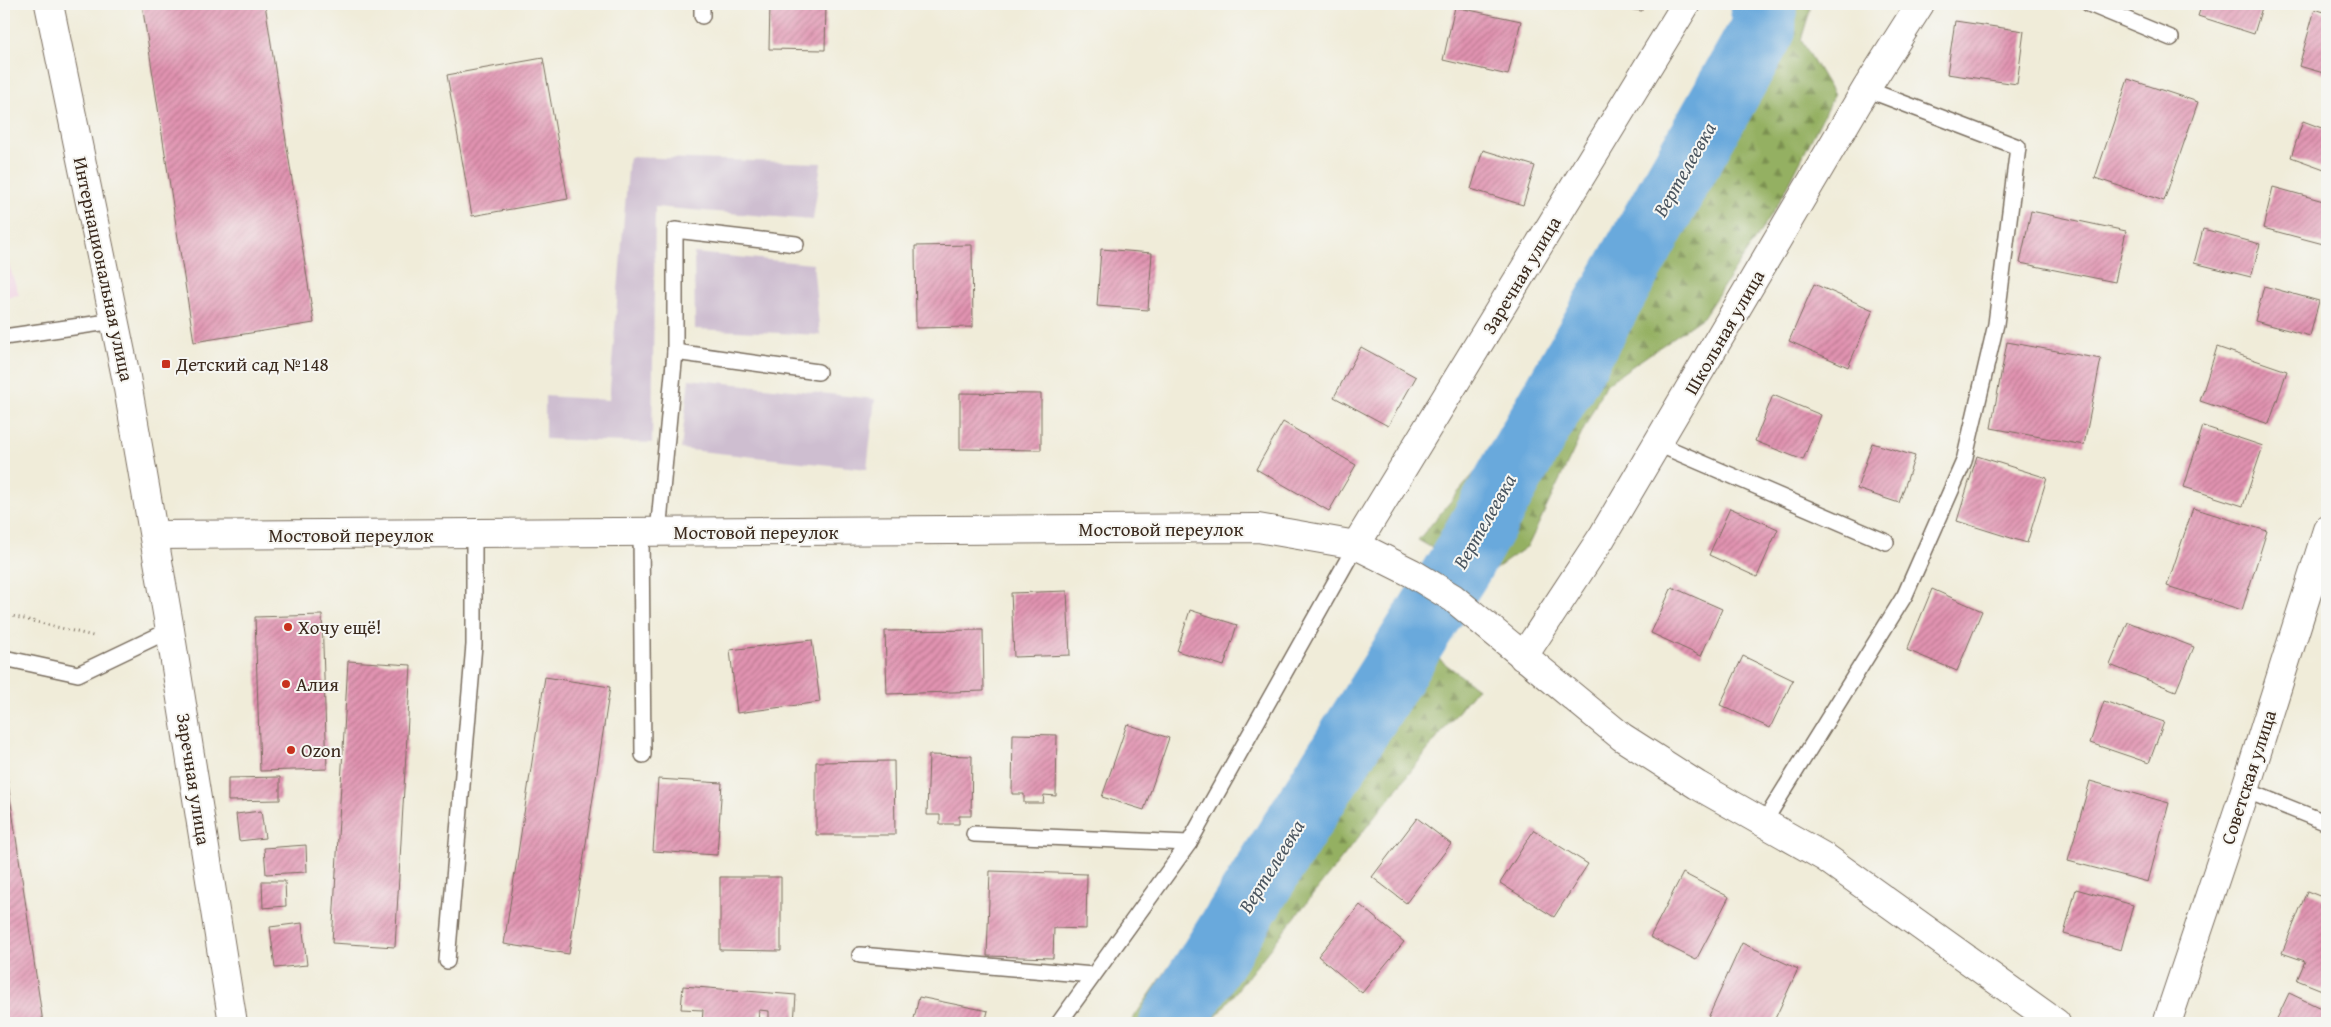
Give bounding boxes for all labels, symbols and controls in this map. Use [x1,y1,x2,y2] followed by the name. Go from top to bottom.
[1645,116,1723,223] water label: Вертелеевка
[67,154,141,384] street label: Интернациональная улица
[1475,211,1567,339] street label: Заречная улица
[1677,264,1771,400] street label: Школьная улица
[175,350,329,378] place label: Детский сад №148
[160,358,172,370] marker: Детский сад №148
[1445,468,1523,575] water label: Вертелеевка
[1079,515,1244,543] street label: Мостовой переулок
[674,518,839,546] street label: Мостовой переулок
[269,521,434,549] street label: Мостовой переулок
[298,613,381,641] place label: Хочу ещё!
[282,621,294,633] marker: Хочу ещё!
[296,670,339,698] place label: Алия
[280,678,292,690] marker: Алия
[2213,706,2283,848] street label: Советская улица
[170,711,218,847] street label: Заречная улица
[301,736,342,764] place label: Ozon
[285,744,297,756] marker: Ozon
[1230,813,1311,919] water label: Вертелеевка

